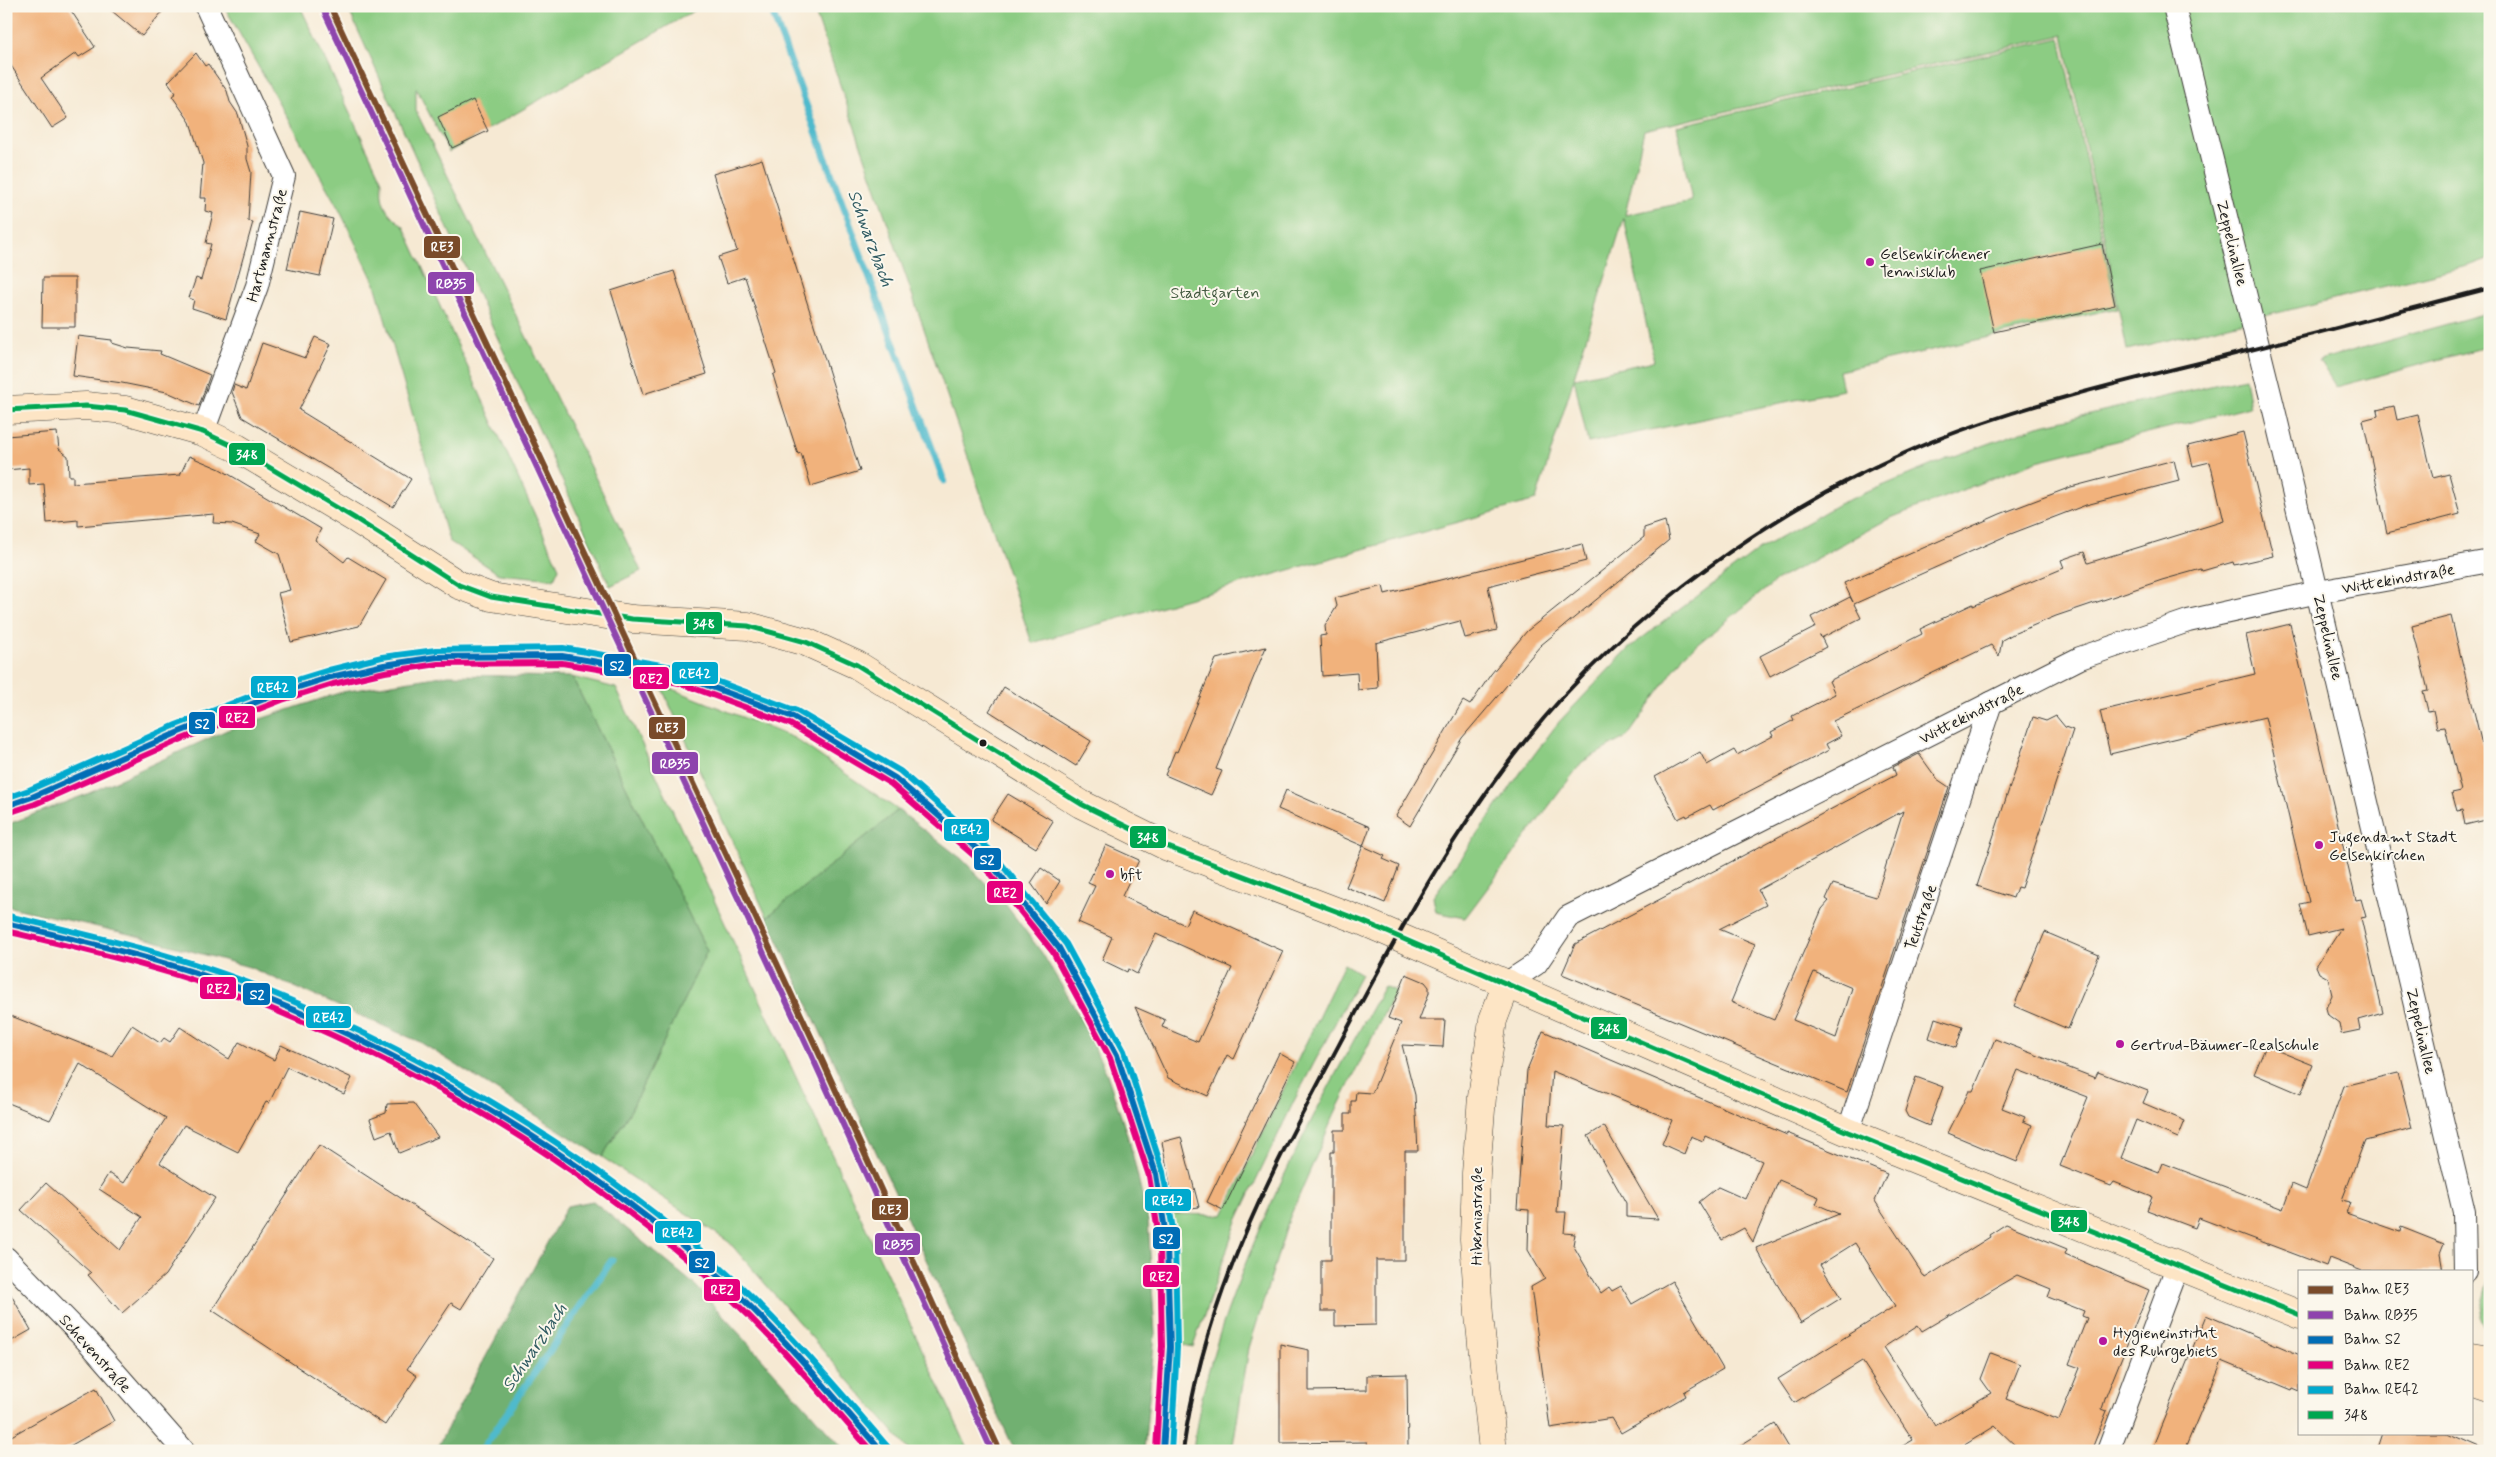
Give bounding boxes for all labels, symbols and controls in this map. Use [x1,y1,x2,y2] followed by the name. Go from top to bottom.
[242,186,293,305] street label: Hartmannstraße
[841,187,899,290] water label: Schwarzbach
[2211,198,2252,289] street label: Zeppelinallee
[423,235,461,259] line badge: RE3
[431,238,454,256] text: RE3
[1880,244,1990,283] place label: Gelsenkirchener Tennisklub
[1864,256,1876,268] marker: Gelsenkirchener Tennisklub
[427,271,475,295] line badge: RB35
[436,275,467,293] text: RB35
[1171,283,1259,305] park label: Stadtgarten
[228,442,266,466] line badge: 348
[236,446,258,464] text: 348
[2340,559,2456,600] street label: Wittekindstraße
[2307,592,2348,683] street label: Zeppelinallee
[685,611,723,635] line badge: 348
[693,615,715,633] text: 348
[603,653,632,677] line badge: S2
[610,657,624,675] text: S2
[671,661,719,685] line badge: RE42
[679,665,711,683] text: RE42
[632,666,670,690] line badge: RE2
[639,670,663,688] text: RE2
[250,675,297,699] line badge: RE42
[257,679,289,697] text: RE42
[1916,679,2027,750] street label: Wittekindstraße
[218,705,256,729] line badge: RE2
[225,709,249,727] text: RE2
[188,711,216,735] line badge: S2
[195,715,209,733] text: S2
[648,716,686,740] line badge: RE3
[656,719,679,737] text: RE3
[978,738,988,748] unlabelled marker
[651,751,699,775] line badge: RB35
[660,755,691,773] text: RB35
[943,818,990,842] line badge: RE42
[951,821,983,839] text: RE42
[1129,825,1167,849] line badge: 348
[2329,827,2458,866] place label: Jugendamt Stadt Gelsenkirchen
[1137,829,1159,847] text: 348
[2313,839,2325,851] marker: Jugendamt Stadt Gelsenkirchen
[973,847,1002,871] line badge: S2
[980,851,994,869] text: S2
[1120,865,1143,886] place label: bft
[1104,868,1116,880] marker: bft
[986,880,1024,904] line badge: RE2
[1900,882,1943,953] street label: Teutstraße
[993,884,1017,902] text: RE2
[199,976,237,1000] line badge: RE2
[206,980,230,998] text: RE2
[242,982,271,1006] line badge: S2
[250,986,264,1004] text: S2
[2400,986,2441,1077] street label: Zeppelinallee
[305,1005,352,1029] line badge: RE42
[313,1009,345,1027] text: RE42
[1590,1016,1628,1040] line badge: 348
[1598,1020,1620,1038] text: 348
[2130,1035,2319,1056] place label: Gertrud-Bäumer-Realschule
[2114,1038,2126,1050] marker: Gertrud-Bäumer-Realschule
[1467,1166,1488,1265] street label: Hiberniastraße
[1144,1188,1192,1212] line badge: RE42
[1152,1192,1184,1210] text: RE42
[871,1197,909,1221] line badge: RE3
[879,1201,902,1219] text: RE3
[2050,1209,2088,1233] line badge: 348
[2058,1213,2080,1231] text: 348
[654,1220,702,1244] line badge: RE42
[662,1224,694,1242] text: RE42
[1152,1226,1181,1250] line badge: S2
[1159,1230,1173,1248] text: S2
[874,1232,921,1256] line badge: RB35
[883,1236,914,1254] text: RB35
[688,1250,716,1274] line badge: S2
[695,1254,709,1272] text: S2
[1142,1264,1180,1288] line badge: RE2
[1149,1268,1173,1286] text: RE2
[2298,1270,2474,1434] legend
[703,1278,741,1302] line badge: RE2
[2344,1280,2409,1300] text: Bahn RE3
[710,1281,734,1299] text: RE2
[497,1299,573,1396] water label: Schwarzbach
[2344,1306,2418,1326] text: Bahn RB35
[54,1310,136,1398] street label: Schevenstraße
[2113,1323,2218,1363] place label: Hygieneinstitut des Ruhrgebiets
[2344,1330,2401,1350] text: Bahn S2
[2097,1335,2109,1347] marker: Hygieneinstitut des Ruhrgebiets
[2344,1356,2410,1376] text: Bahn RE2
[2344,1380,2419,1400] text: Bahn RE42
[2344,1406,2368,1426] text: 348

